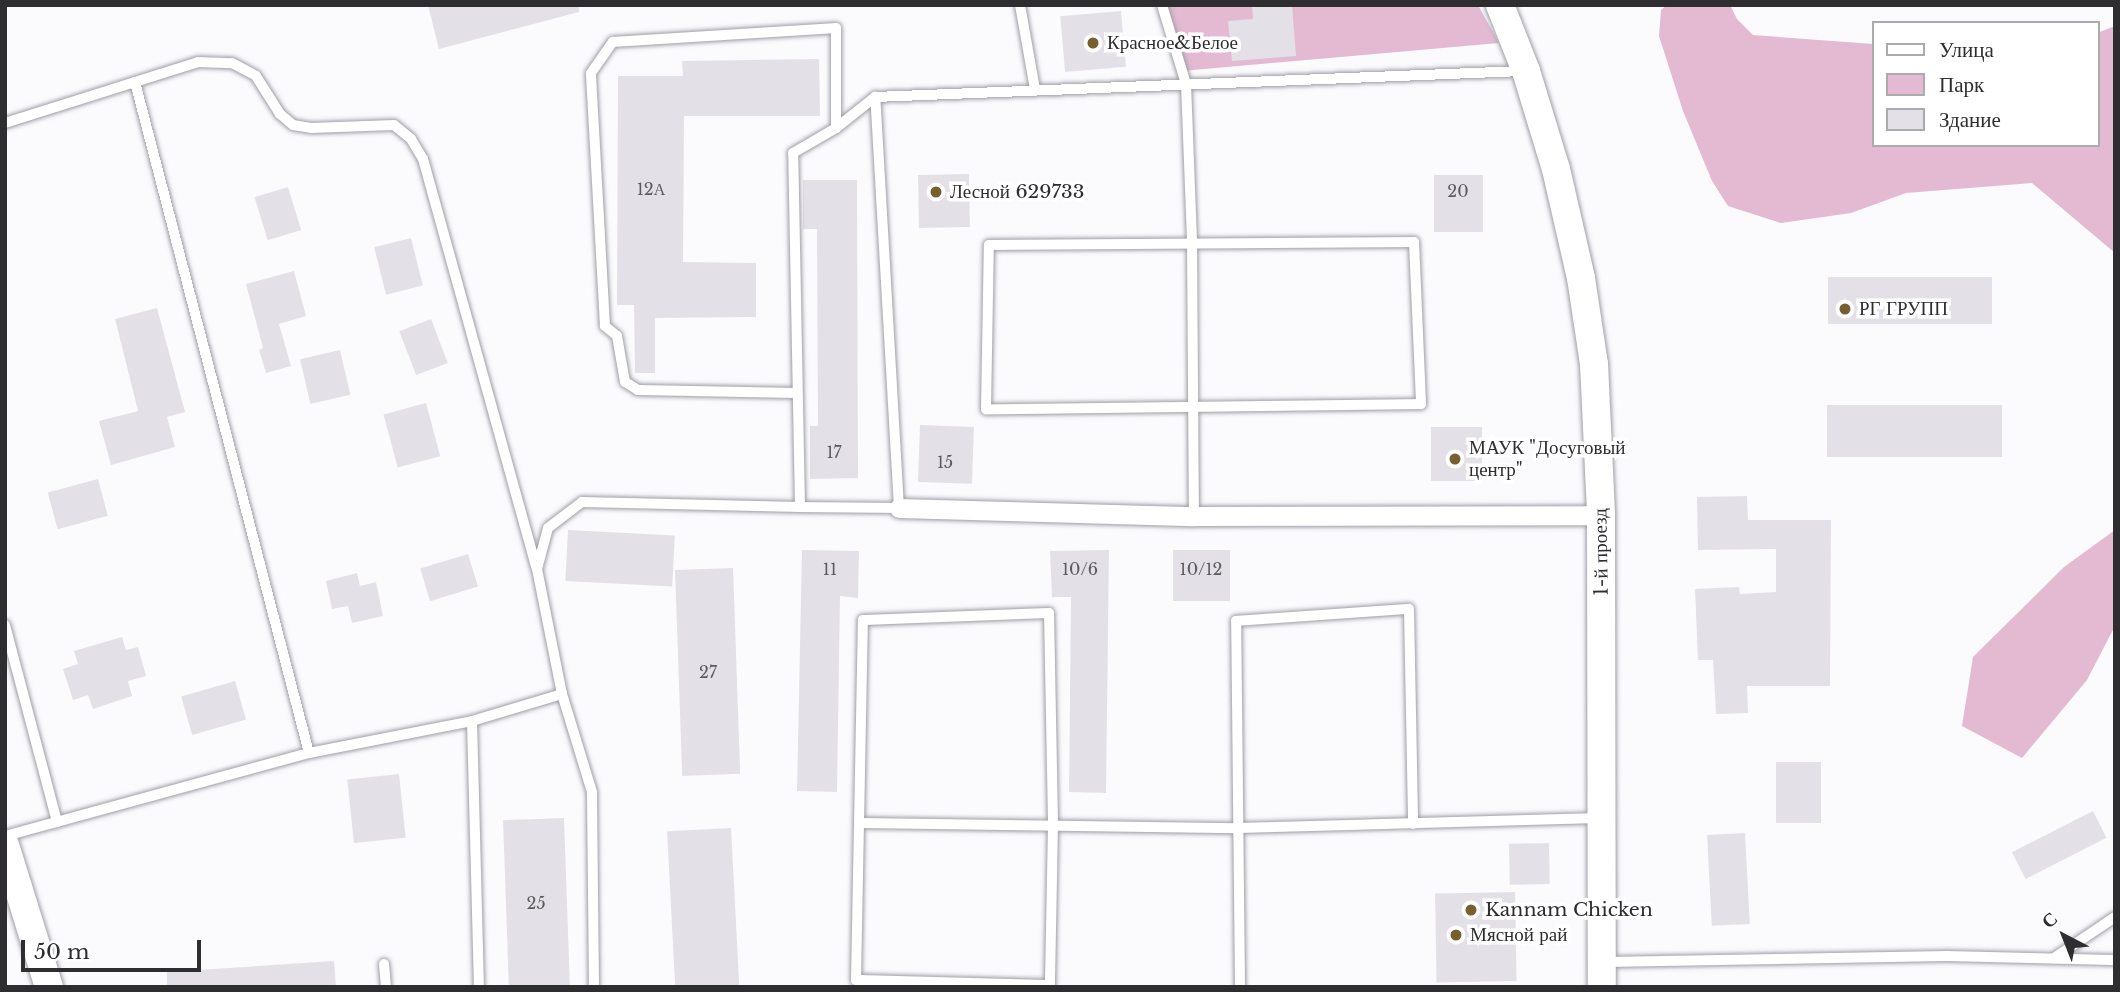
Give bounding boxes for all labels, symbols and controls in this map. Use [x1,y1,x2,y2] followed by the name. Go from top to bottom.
[1871,21,2099,147] legend
[1107,32,1238,54] place label: Красное&Белое
[1085,35,1101,51] marker: Красное&Белое
[1939,37,1994,63] text: Улица
[1939,72,1984,98] text: Парк
[1939,107,2001,133] text: Здание
[637,179,665,199] house number: 12А
[950,181,1084,203] place label: Лесной 629733
[1447,181,1469,201] house number: 20
[928,184,944,200] marker: Лесной 629733
[1859,298,1948,320] place label: РГ ГРУПП
[1837,301,1853,317] marker: РГ ГРУПП
[1469,437,1626,481] place label: МАУК "Досуговый центр"
[826,442,842,462] house number: 17
[1447,451,1463,467] marker: МАУК "Досуговый центр"
[937,452,953,472] house number: 15
[1589,508,1613,596] street label: 1-й проезд
[823,559,837,579] house number: 11
[1062,559,1098,579] house number: 10/6
[1180,559,1222,579] house number: 10/12
[699,662,717,682] house number: 27
[527,893,545,913] house number: 25
[1485,899,1653,921] place label: Kannam Chicken
[2029,901,2099,971] north arrow
[1463,902,1479,918] marker: Kannam Chicken
[2037,907,2062,933] text: С
[1470,924,1567,946] place label: Мясной рай
[24,926,205,970] scale bar
[1448,927,1464,943] marker: Мясной рай
[34,939,89,965] text: 50 m

